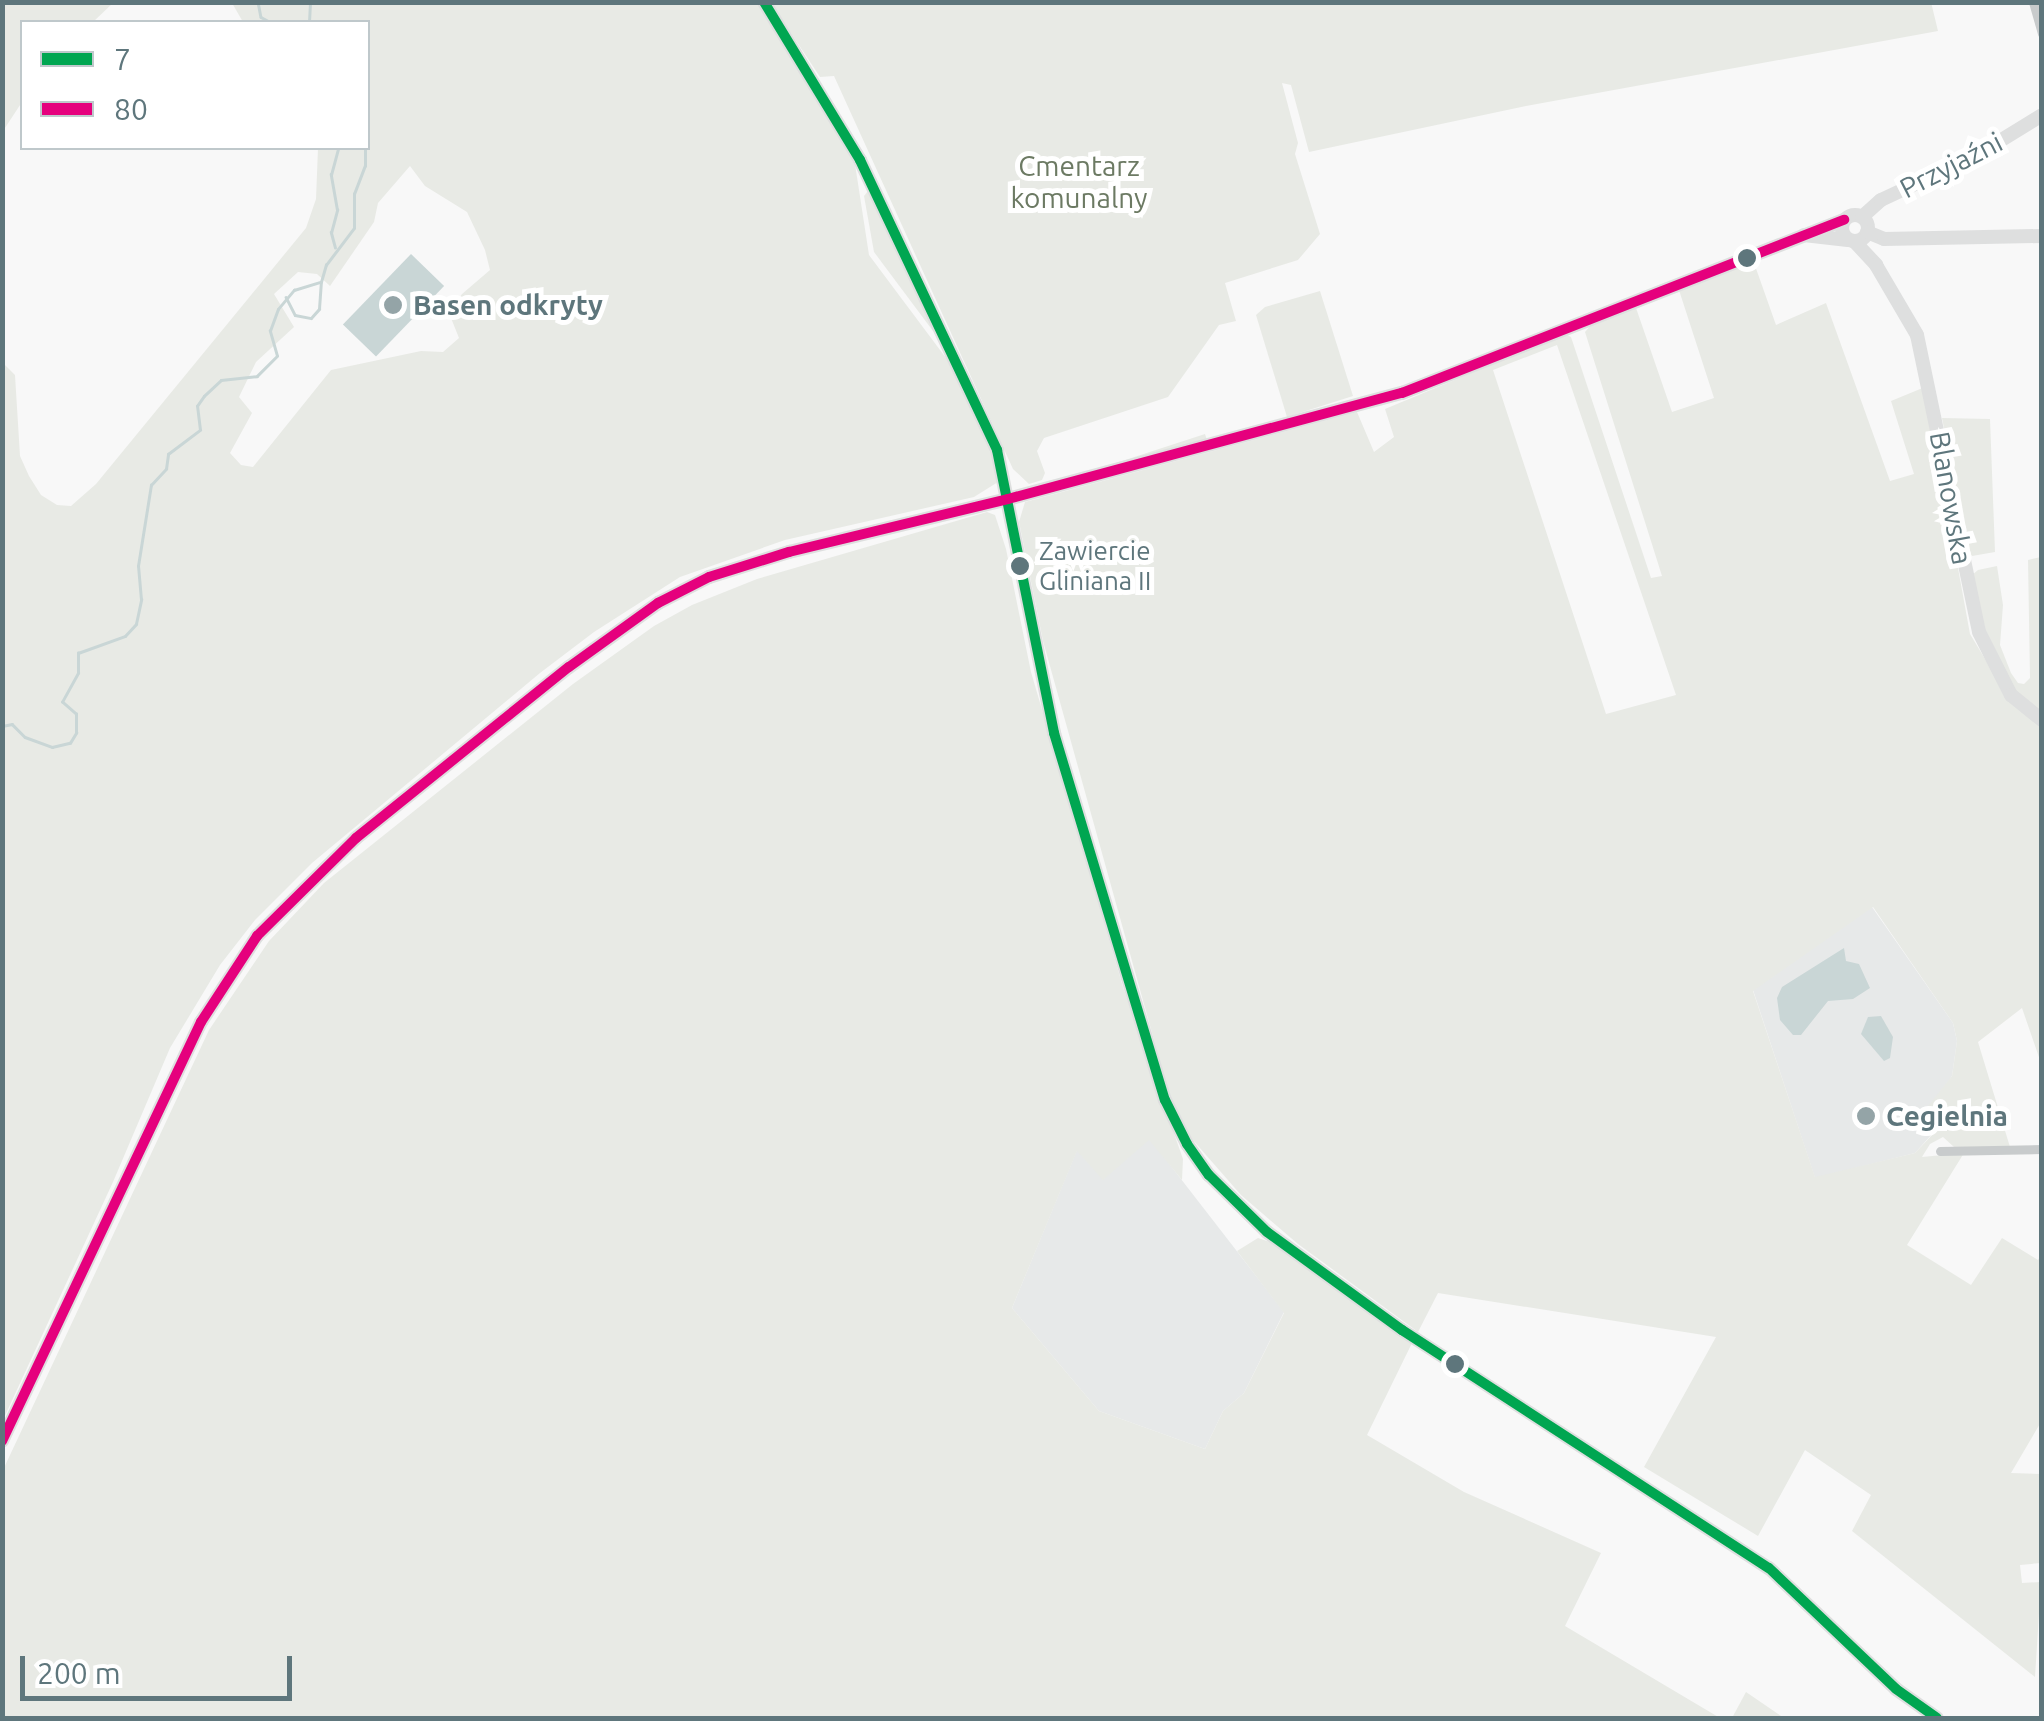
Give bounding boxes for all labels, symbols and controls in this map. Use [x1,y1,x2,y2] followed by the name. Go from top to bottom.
[20,20,370,150] legend
[114,42,131,76] text: 7
[114,92,148,126] text: 80
[1894,125,2008,205] street label: Przyjaźni
[1010,149,1148,215] park label: Cmentarz komunalny
[1737,248,1757,268] unlabelled marker
[413,288,603,322] place label: Basen odkryty
[382,294,404,316] marker: Basen odkryty
[1923,429,1979,567] street label: Blanowska
[1039,535,1151,596] place label: Zawiercie Gliniana II
[1010,556,1030,576] marker: Zawiercie Gliniana II
[1886,1099,2008,1133] place label: Cegielnia
[1855,1105,1877,1127] marker: Cegielnia
[1445,1354,1465,1374] unlabelled marker
[25,1636,298,1698] scale bar
[37,1656,121,1690] text: 200 m

